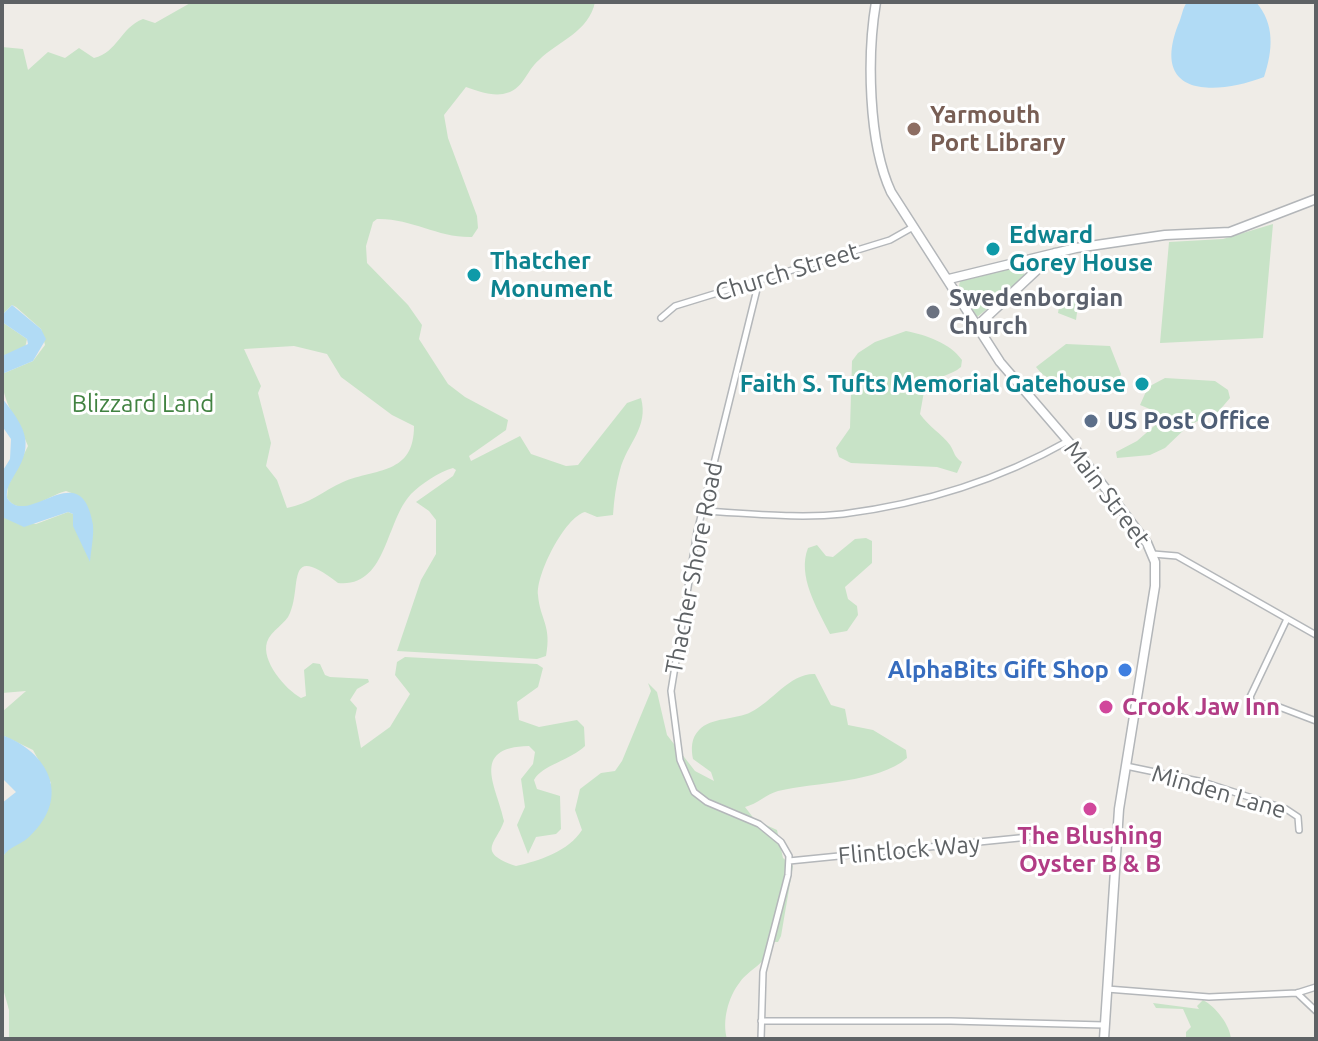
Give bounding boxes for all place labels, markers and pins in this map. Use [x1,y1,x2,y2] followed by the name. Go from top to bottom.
[930,101,1065,157] place label: Yarmouth Port Library
[905,120,923,138] marker: Yarmouth Port Library
[1009,221,1153,277] place label: Edward Gorey House
[984,240,1002,258] marker: Edward Gorey House
[490,247,613,303] place label: Thatcher Monument
[465,266,483,284] marker: Thatcher Monument
[949,284,1123,340] place label: Swedenborgian Church
[924,303,942,321] marker: Swedenborgian Church
[740,370,1126,398] place label: Faith S. Tufts Memorial Gatehouse
[1133,375,1151,393] marker: Faith S. Tufts Memorial Gatehouse
[1107,407,1270,435] place label: US Post Office
[1082,412,1100,430] marker: US Post Office
[888,656,1109,684] place label: AlphaBits Gift Shop
[1116,661,1134,679] marker: AlphaBits Gift Shop
[1122,693,1280,721] place label: Crook Jaw Inn
[1097,698,1115,716] marker: Crook Jaw Inn
[1081,800,1099,818] marker: The Blushing Oyster B & B
[1017,822,1163,878] place label: The Blushing Oyster B & B

